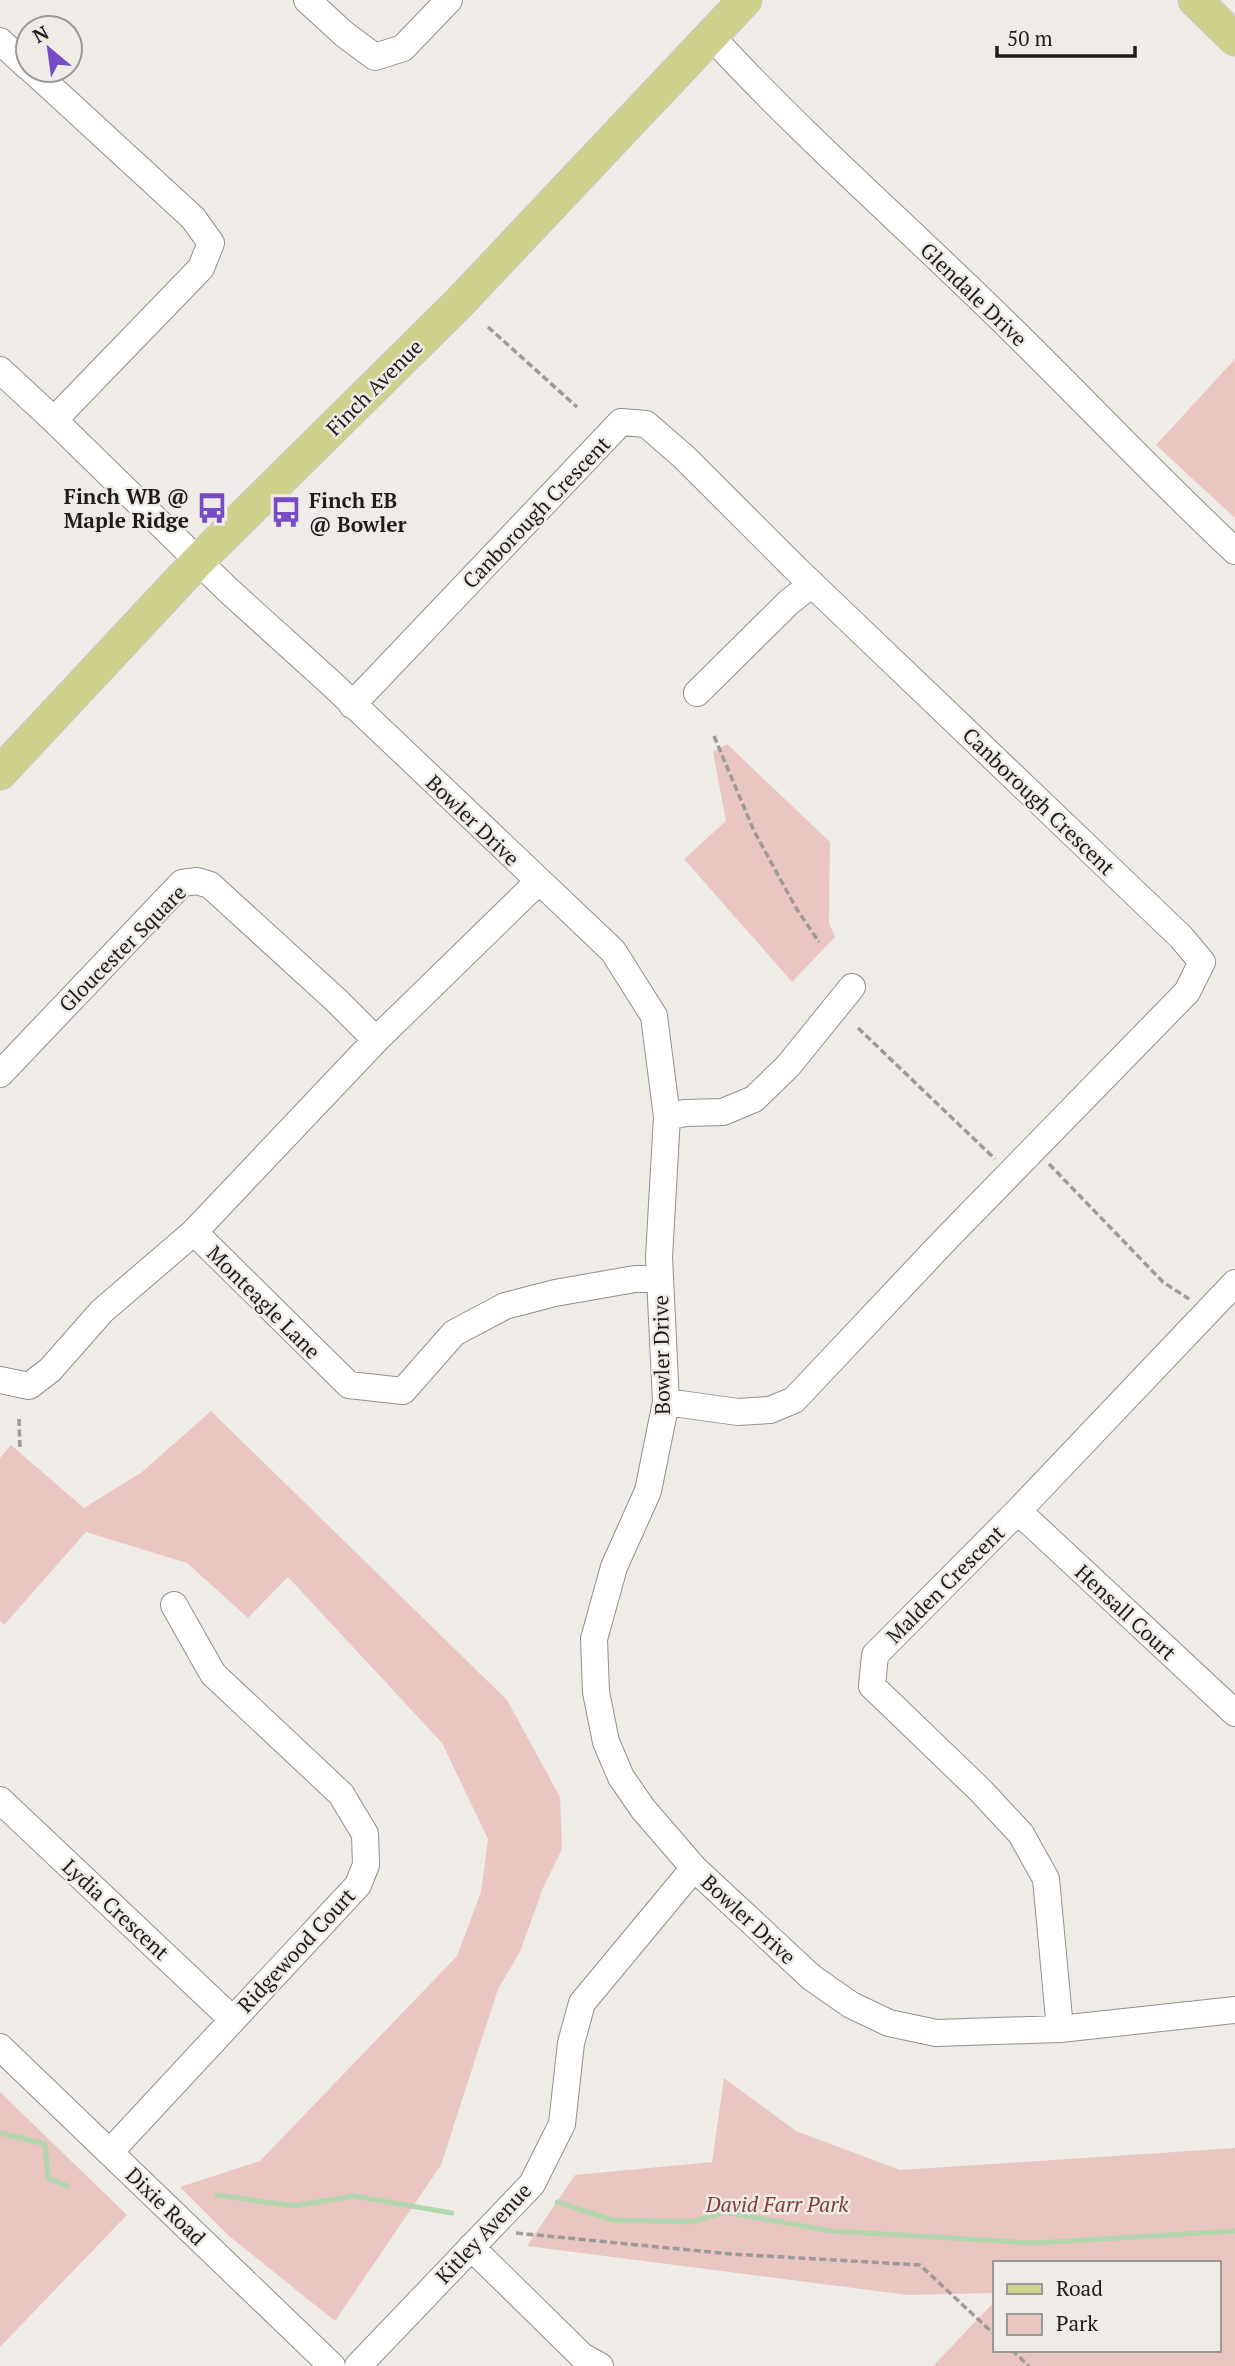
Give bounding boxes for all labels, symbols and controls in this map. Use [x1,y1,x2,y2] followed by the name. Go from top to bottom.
[14,14,84,84] north arrow
[997,14,1135,58] scale bar
[28,19,53,48] text: N
[1007,24,1053,52] text: 50 m
[915,236,1033,352] street label: Glendale Drive
[320,333,428,441] street label: Finch Avenue
[456,430,616,594] street label: Canborough Crescent
[64,482,189,534] place label: Finch WB @ Maple Ridge
[309,486,407,538] place label: Finch EB @ Bowler
[195,491,229,525] bus stop icon: Finch WB @ Maple Ridge
[269,495,303,529] bus stop icon: Finch EB @ Bowler
[957,721,1121,881] street label: Canborough Crescent
[420,768,526,872] street label: Bowler Drive
[52,878,192,1018] street label: Gloucester Square
[201,1239,327,1365] street label: Monteagle Lane
[646,1295,676,1415] street label: Bowler Drive
[880,1519,1010,1649] street label: Malden Crescent
[1070,1558,1183,1666] street label: Hensall Court
[57,1852,176,1966] street label: Lydia Crescent
[696,1868,802,1970] street label: Bowler Drive
[231,1882,361,2018] street label: Ridgewood Court
[120,2161,212,2251] street label: Dixie Road
[429,2177,537,2289] street label: Kitley Avenue
[705,2190,849,2218] park label: David Farr Park
[993,2261,1221,2352] legend
[1056,2274,1103,2302] text: Road
[1056,2309,1098,2337] text: Park

